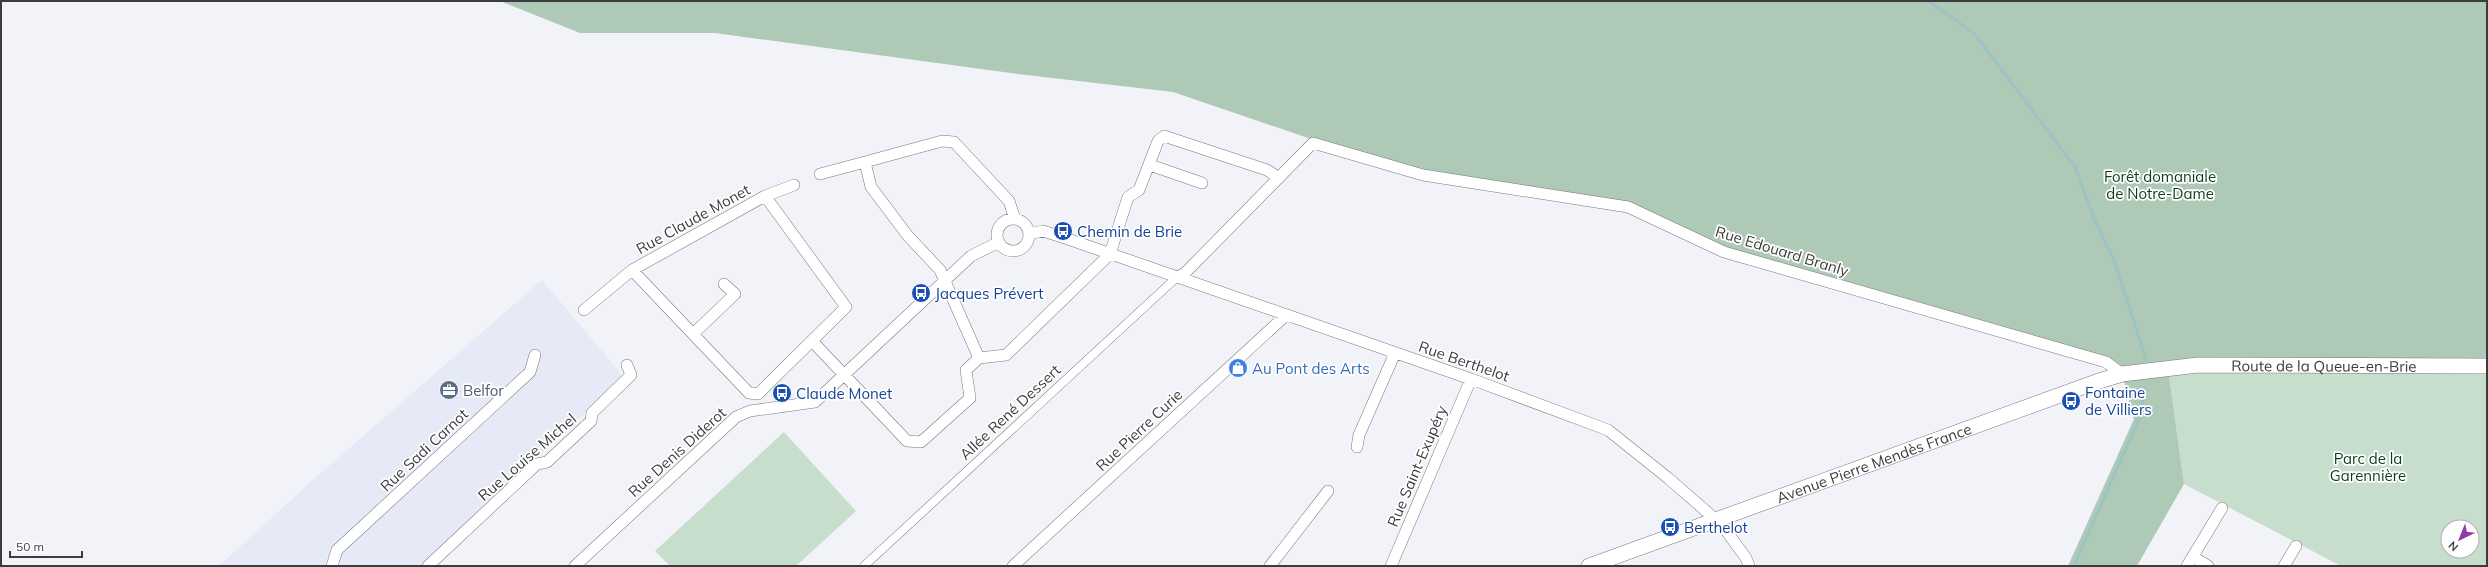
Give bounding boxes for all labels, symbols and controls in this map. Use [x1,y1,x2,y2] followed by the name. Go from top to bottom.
[2104,167,2216,203] park label: Forêt domaniale de Notre-Dame
[633,180,753,258] street label: Rue Claude Monet
[1052,220,1074,242] bus stop icon: Chemin de Brie
[1077,222,1182,241] place label: Chemin de Brie
[1713,222,1851,280] street label: Rue Edouard Branly
[910,282,932,304] bus stop icon: Jacques Prévert
[935,284,1044,303] place label: Jacques Prévert
[1416,337,1512,385] street label: Rue Berthelot
[2231,356,2417,375] street label: Route de la Queue-en-Brie
[1227,357,1249,379] shop icon: Au Pont des Arts
[1252,359,1370,378] place label: Au Pont des Arts
[956,360,1064,464] street label: Allée René Dessert
[438,379,460,401] office icon: Belfor
[463,381,504,400] place label: Belfor
[771,382,793,404] bus stop icon: Claude Monet
[2085,383,2152,419] place label: Fontaine de Villiers
[796,384,892,403] place label: Claude Monet
[1092,385,1186,475] street label: Rue Pierre Curie
[2060,390,2082,412] bus stop icon: Fontaine de Villiers
[1383,402,1451,529] street label: Rue Saint-Exupéry
[624,403,730,501] street label: Rue Denis Diderot
[376,405,472,495] street label: Rue Sadi Carnot
[474,409,580,505] street label: Rue Louise Michel
[1774,419,1974,507] street label: Avenue Pierre Mendès France
[2330,449,2406,485] park label: Parc de la Garennière
[1659,516,1681,538] bus stop icon: Berthelot
[1684,518,1748,537] place label: Berthelot
[2440,519,2480,559] north arrow
[10,533,82,559] scale bar
[2445,538,2461,554] text: N
[16,539,44,554] text: 50 m

